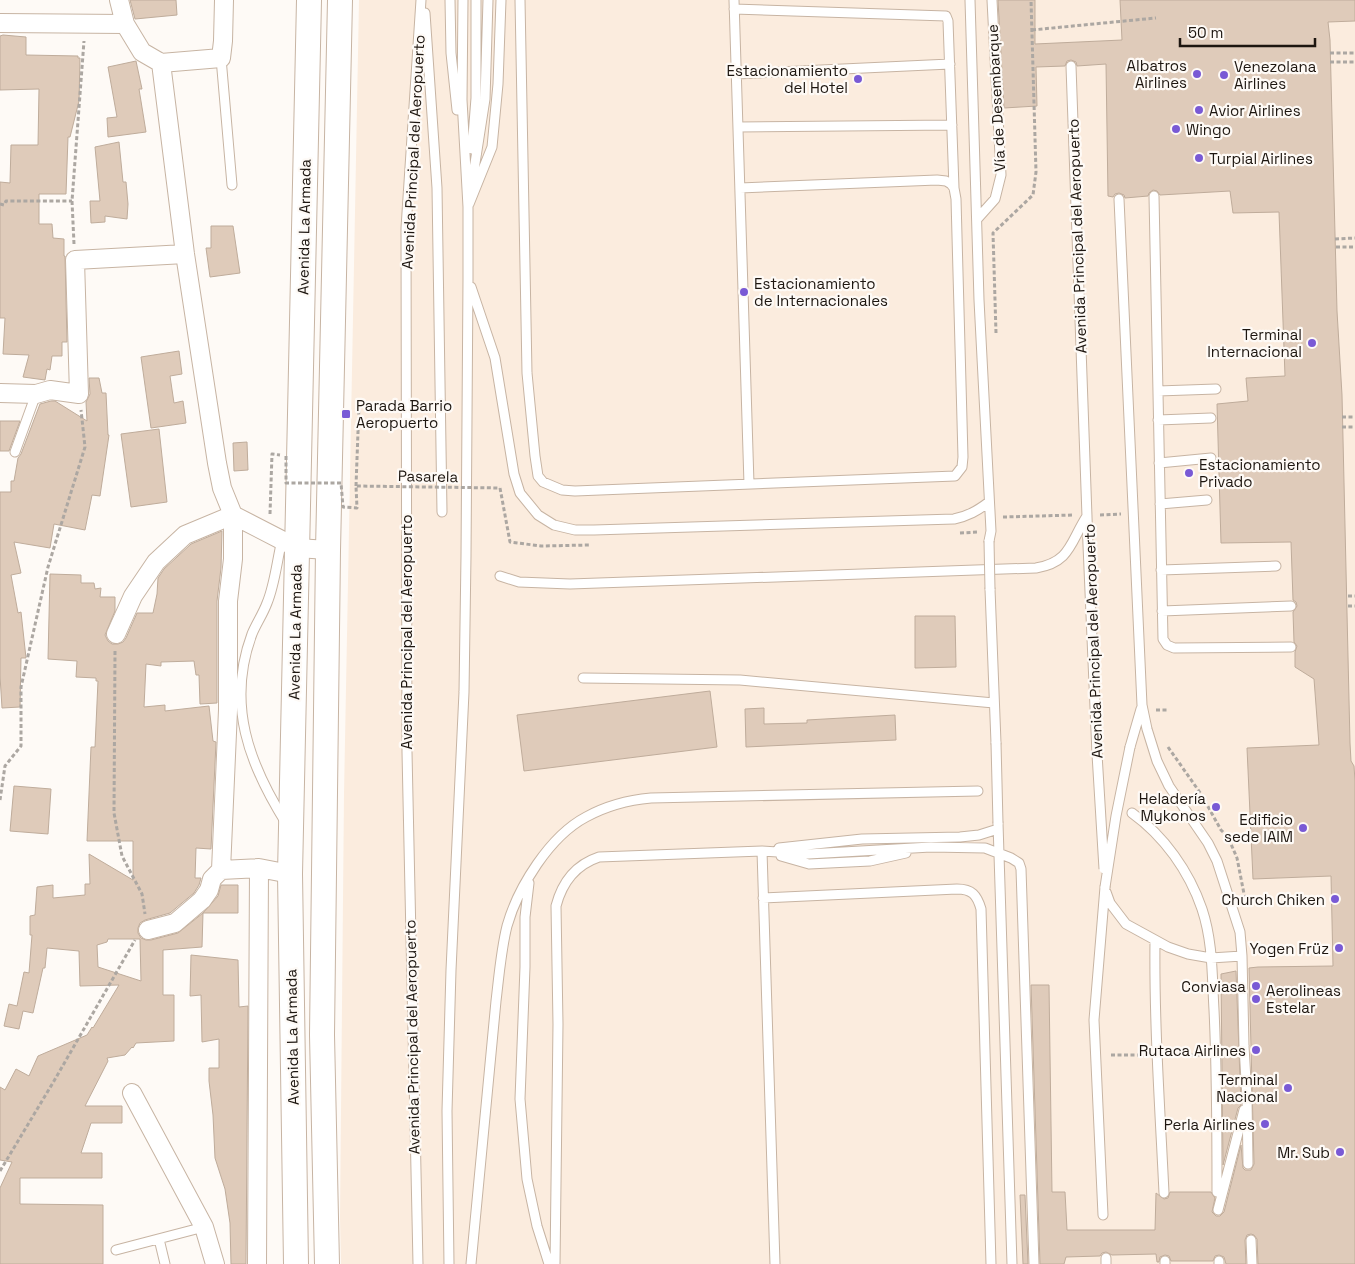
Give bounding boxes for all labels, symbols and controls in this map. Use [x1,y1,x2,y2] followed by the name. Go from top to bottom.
[1180,15,1315,47] scale bar
[1188,23,1223,42] text: 50 m
[983,24,1009,172] street label: Vía de Desembarque
[397,34,429,270] street label: Avenida Principal del Aeropuerto
[1127,56,1187,92] place label: Albatros Airlines
[1234,57,1317,93] place label: Venezolana Airlines
[726,61,848,97] place label: Estacionamiento del Hotel
[1191,68,1203,80] marker: Albatros Airlines
[1218,69,1230,81] marker: Venezolana Airlines
[852,73,864,85] marker: Estacionamiento del Hotel
[1209,101,1301,120] place label: Avior Airlines
[1193,104,1205,116] marker: Avior Airlines
[1063,118,1091,354] street label: Avenida Principal del Aeropuerto
[1186,120,1231,139] place label: Wingo
[1170,123,1182,135] marker: Wingo
[1209,149,1313,168] place label: Turpial Airlines
[1193,152,1205,164] marker: Turpial Airlines
[293,158,315,295] street label: Avenida La Armada
[754,274,888,310] place label: Estacionamiento de Internacionales
[738,286,750,298] marker: Estacionamiento de Internacionales
[1207,325,1302,361] place label: Terminal Internacional
[1306,337,1318,349] marker: Terminal Internacional
[356,396,452,432] place label: Parada Barrio Aeropuerto
[340,408,352,420] marker: Parada Barrio Aeropuerto
[1199,455,1321,491] place label: Estacionamiento Privado
[398,466,459,486] street label: Pasarela
[1183,467,1195,479] marker: Estacionamiento Privado
[397,515,416,749] street label: Avenida Principal del Aeropuerto
[1079,523,1107,759] street label: Avenida Principal del Aeropuerto
[284,563,306,700] street label: Avenida La Armada
[1139,789,1206,825] place label: Heladería Mykonos
[1210,801,1222,813] marker: Heladería Mykonos
[1224,810,1293,846] place label: Edificio sede IAIM
[1297,822,1309,834] marker: Edificio sede IAIM
[1221,890,1325,909] place label: Church Chiken
[1329,893,1341,905] marker: Church Chiken
[400,919,424,1155] street label: Avenida Principal del Aeropuerto
[1250,939,1329,958] place label: Yogen Früz
[1333,942,1345,954] marker: Yogen Früz
[281,968,303,1105] street label: Avenida La Armada
[1181,977,1246,996] place label: Conviasa
[1250,980,1262,992] marker: Conviasa
[1266,981,1341,1017] place label: Aerolineas Estelar
[1250,993,1262,1005] marker: Aerolineas Estelar
[1139,1041,1246,1060] place label: Rutaca Airlines
[1250,1044,1262,1056] marker: Rutaca Airlines
[1216,1070,1278,1106] place label: Terminal Nacional
[1282,1082,1294,1094] marker: Terminal Nacional
[1164,1115,1255,1134] place label: Perla Airlines
[1259,1118,1271,1130] marker: Perla Airlines
[1277,1143,1330,1162] place label: Mr. Sub
[1334,1146,1346,1158] marker: Mr. Sub

